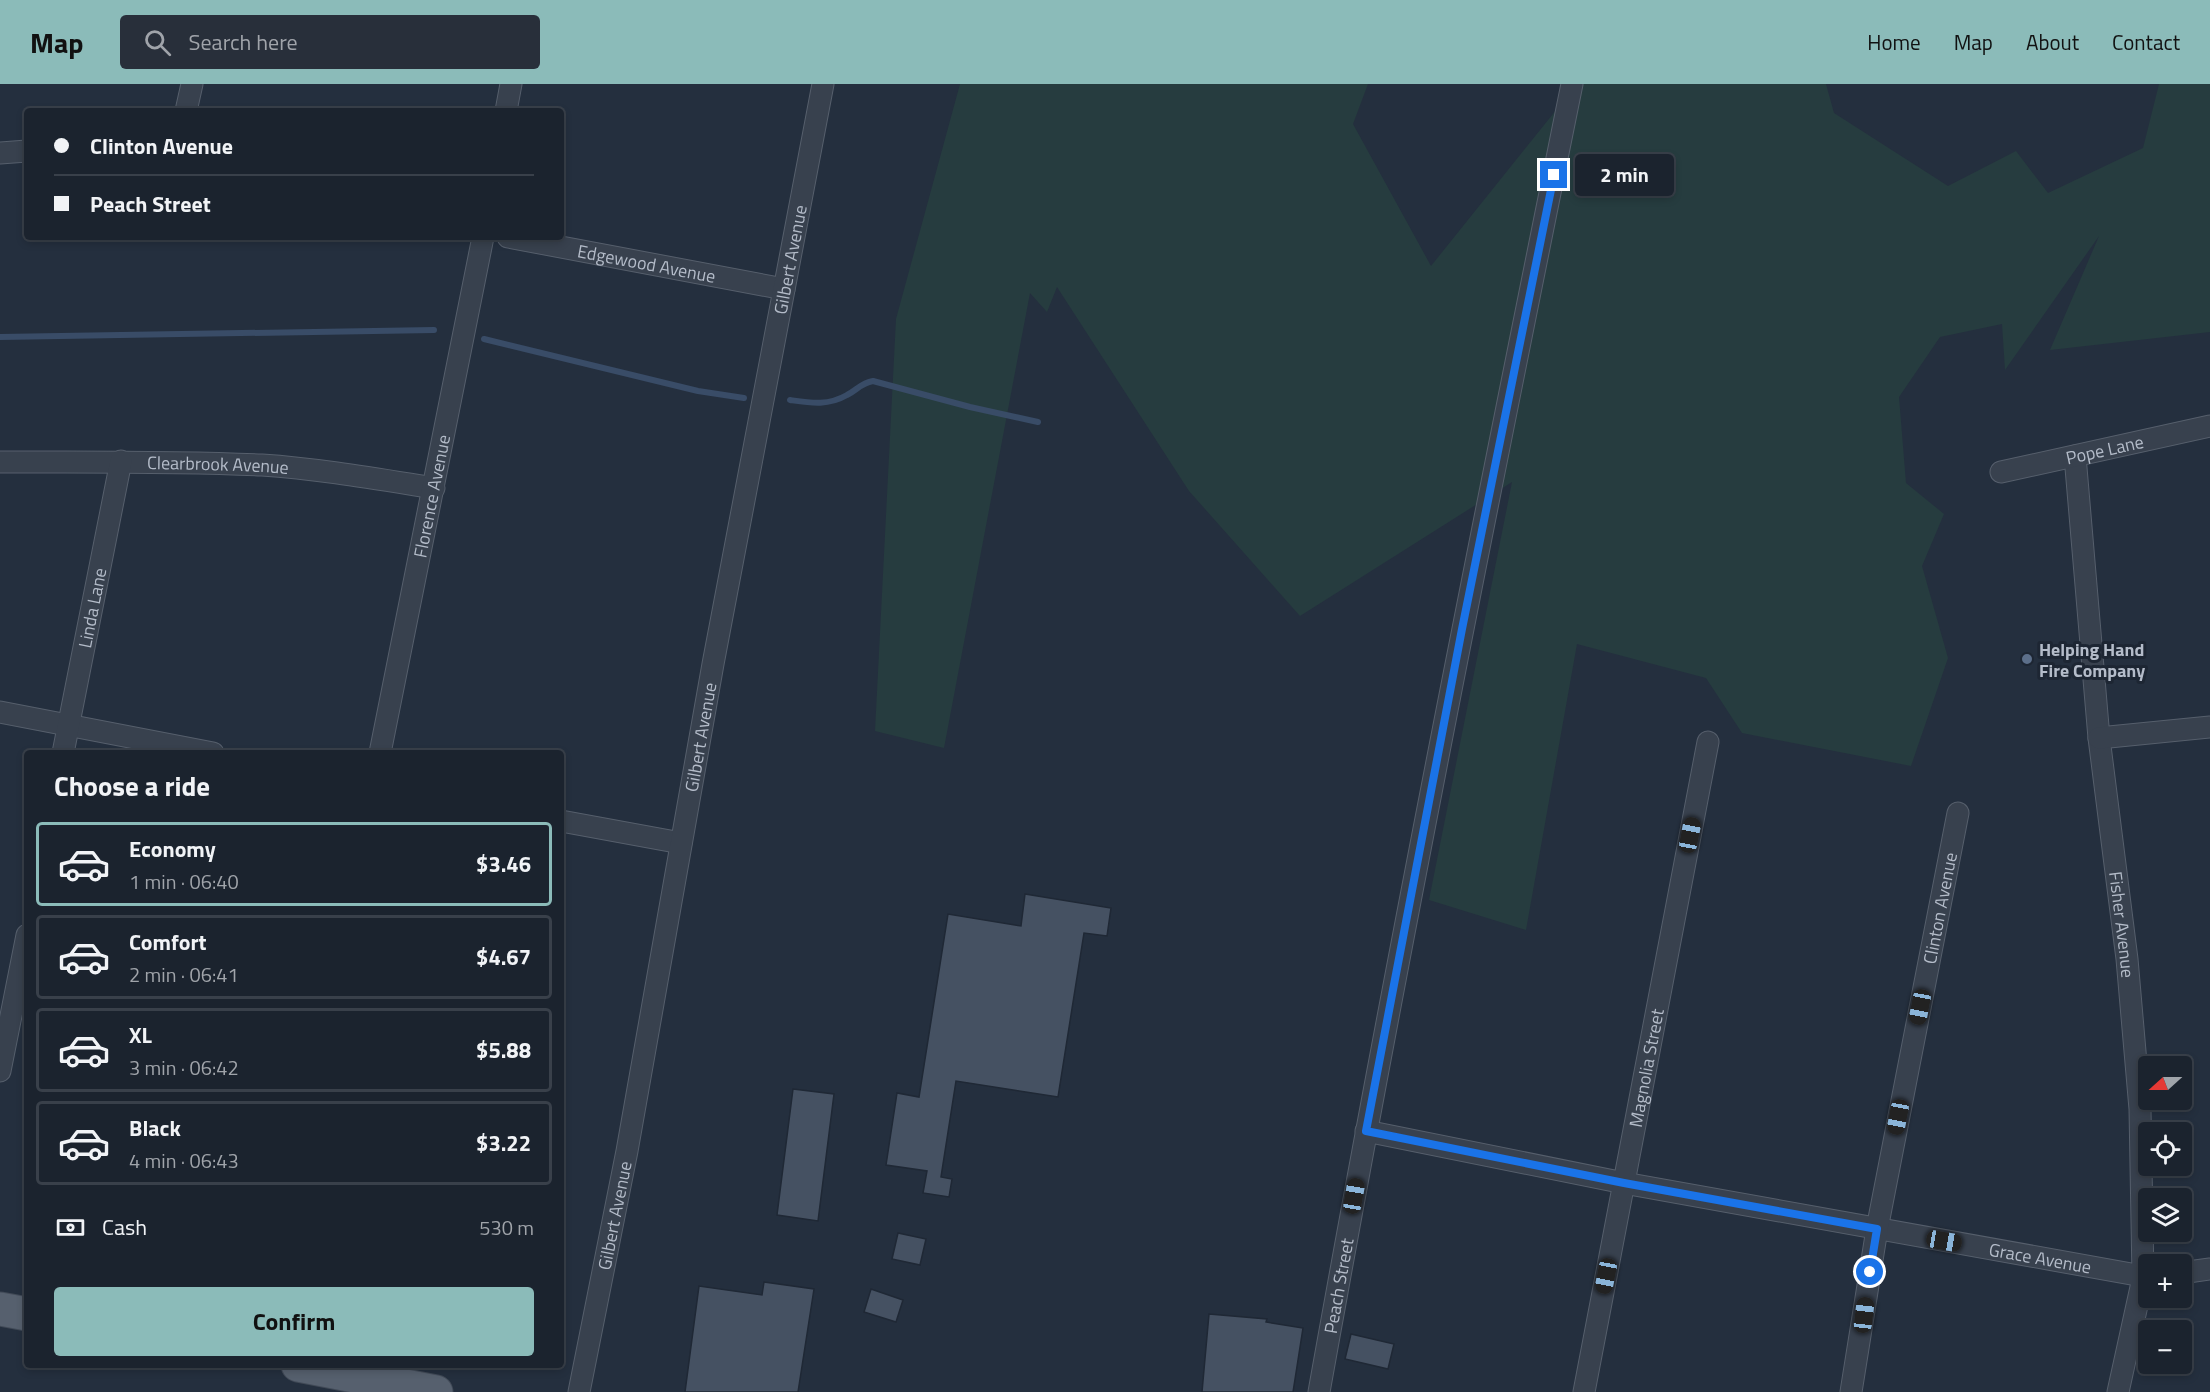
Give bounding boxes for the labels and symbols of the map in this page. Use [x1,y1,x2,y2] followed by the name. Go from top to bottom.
[1575,154,1674,196] callout: 2 min
[1540,161,1567,188] route end
[766,203,813,316] street label: Gilbert Avenue
[575,237,718,289] street label: Edgewood Avenue
[2063,428,2146,471] street label: Pope Lane
[406,432,457,560] street label: Florence Avenue
[147,449,290,481] street label: Clearbrook Avenue
[71,565,113,650] street label: Linda Lane
[2039,636,2145,684] place label: Helping Hand Fire Company
[2020,652,2034,666] marker: Helping Hand Fire Company
[677,680,723,794] street label: Gilbert Avenue
[1678,816,1702,854] car
[1915,850,1964,966] street label: Clinton Avenue
[2103,870,2142,979] street label: Fisher Avenue
[1908,988,1932,1026] car
[1621,1006,1670,1129] street label: Magnolia Street
[2138,1056,2192,1110] north arrow
[1886,1098,1910,1136] car
[590,1159,638,1272] street label: Gilbert Avenue
[1342,1177,1366,1215] car
[1925,1229,1963,1253] car
[1316,1235,1360,1336] street label: Peach Street
[1987,1235,2093,1280] street label: Grace Avenue
[1594,1257,1618,1295] car
[1856,1258,1883,1285] route start
[1853,1296,1875,1334] car

